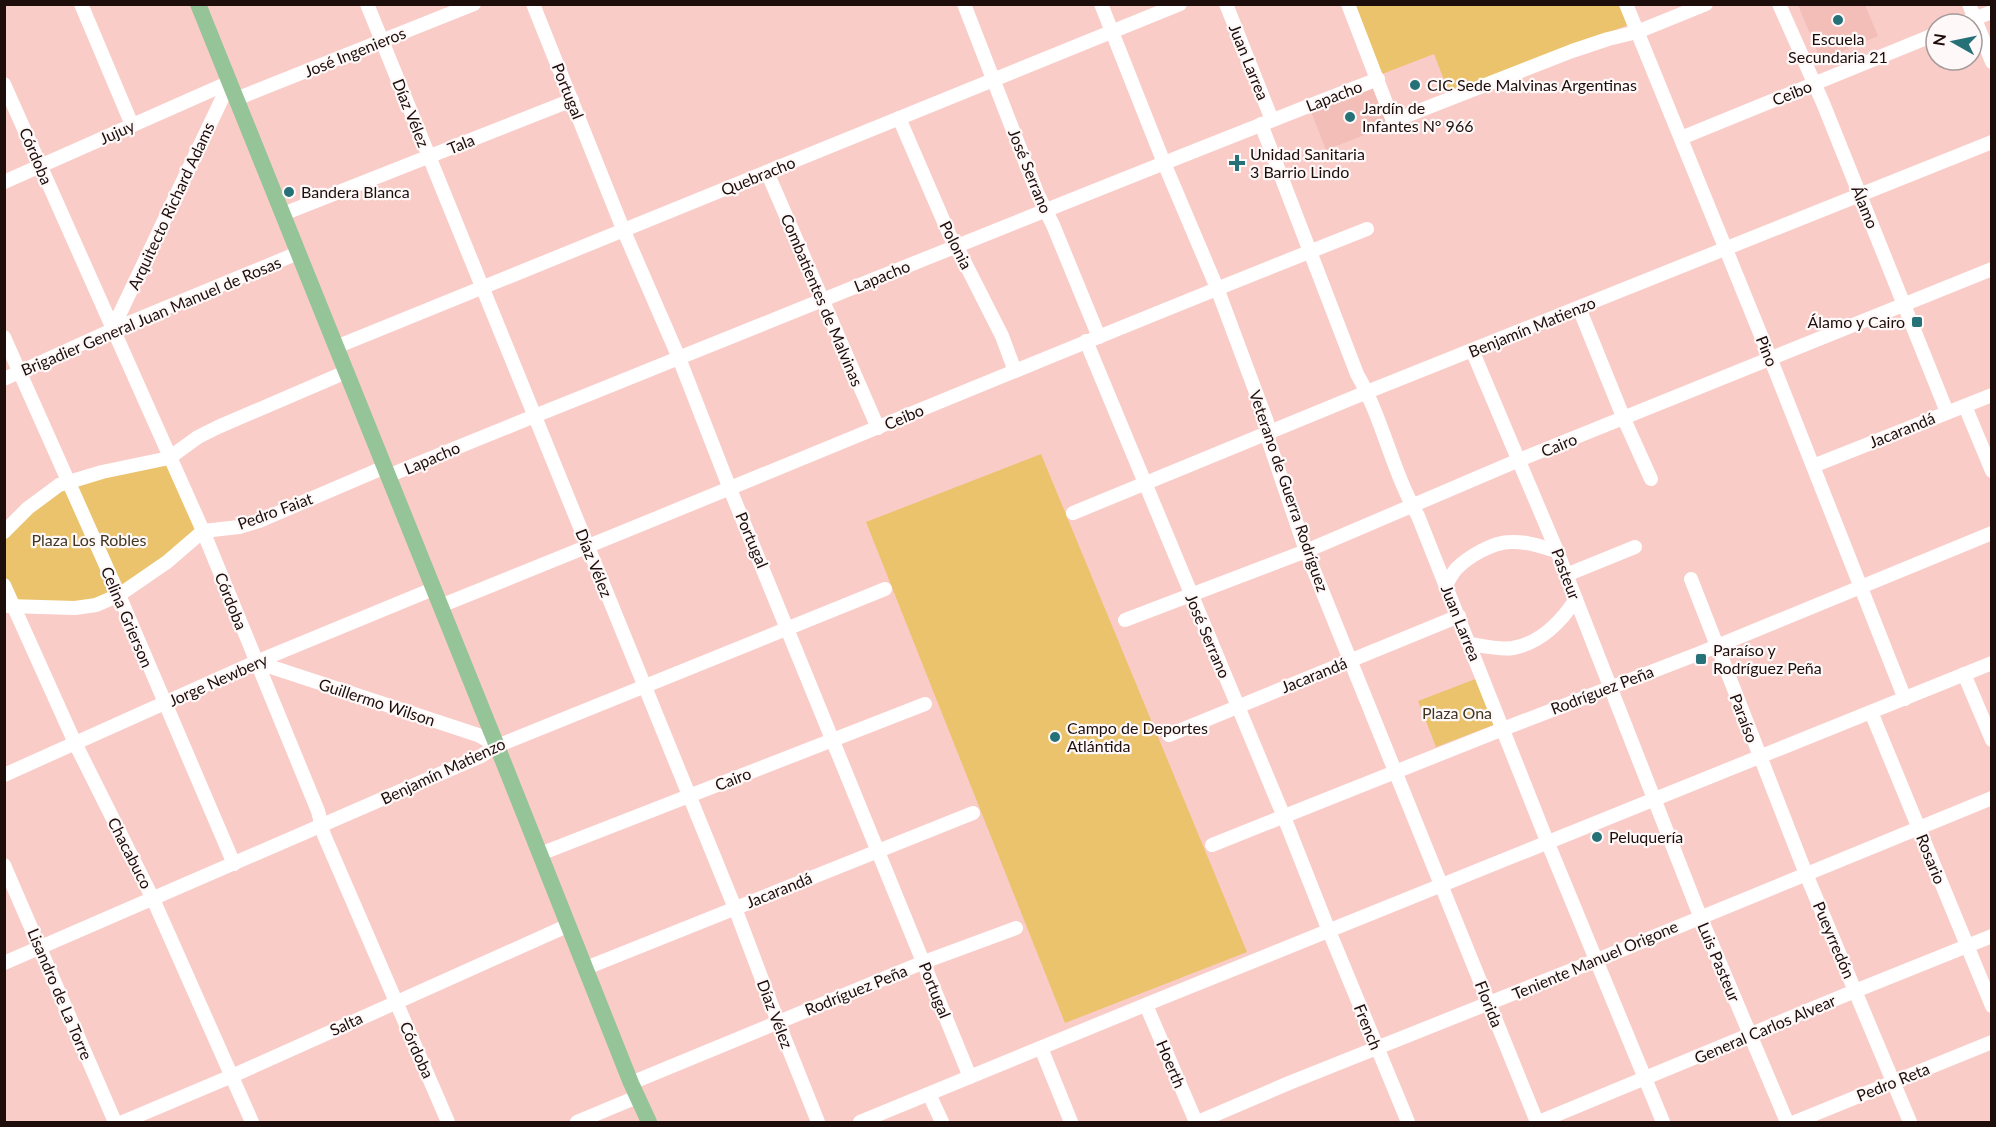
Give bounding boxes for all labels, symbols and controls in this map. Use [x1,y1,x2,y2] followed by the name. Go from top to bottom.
[1924,12,1984,72] north arrow
[1831,13,1845,27] marker: Escuela Secundaria 21
[1226,21,1273,103] street label: Juan Larrea
[301,23,408,81] street label: José Ingenieros
[1788,29,1888,66] place label: Escuela Secundaria 21
[1928,32,1949,47] text: N
[549,60,588,122] street label: Portugal
[1427,75,1637,94] place label: CIC Sede Malvinas Argentinas
[389,76,434,150] street label: Díaz Vélez
[1303,76,1365,115] street label: Lapacho
[1769,76,1814,109] street label: Ceibo
[1408,78,1422,92] marker: CIC Sede Malvinas Argentinas
[1362,98,1473,135] place label: Jardín de Infantes N° 966
[1343,110,1357,124] marker: Jardín de Infantes N° 966
[96,115,138,148] street label: Jujuy
[123,119,218,293] street label: Arquitecto Richard Adams
[16,124,57,187] street label: Córdoba
[1005,126,1056,216] street label: José Serrano
[445,130,477,157] street label: Tala
[1250,144,1365,181] place label: Unidad Sanitaria 3 Barrio Lindo
[718,152,798,199] street label: Quebracho
[1228,154,1246,172] marker: Unidad Sanitaria 3 Barrio Lindo
[301,182,410,201] place label: Bandera Blanca
[1848,183,1883,231] street label: Álamo
[282,185,296,199] marker: Bandera Blanca
[777,211,867,389] street label: Combatientes de Malvinas
[936,217,977,272] street label: Polonia
[18,252,284,379] street label: Brigadier General Juan Manuel de Rosas
[851,256,913,295] street label: Lapacho
[1466,292,1598,361] street label: Benjamín Matienzo
[1808,312,1905,331] place label: Álamo y Cairo
[1910,315,1924,329] marker: Álamo y Cairo
[1753,333,1782,369] street label: Pino
[1246,388,1333,594] street label: Veterano de Guerra Rodríguez
[881,400,926,433] street label: Ceibo
[1866,408,1938,451] street label: Jacarandá
[1538,429,1580,460] street label: Cairo
[401,437,463,478] street label: Lapacho
[235,488,315,533] street label: Pedro Faiat
[732,509,773,571] street label: Portugal
[572,526,617,600] street label: Díaz Vélez
[32,530,147,549] park label: Plaza Los Robles
[1548,546,1585,602] street label: Pasteur
[98,563,157,670] street label: Celina Grierson
[211,569,252,632] street label: Córdoba
[1438,582,1485,664] street label: Juan Larrea
[1182,591,1235,681] street label: José Serrano
[1713,640,1822,677] place label: Paraíso y Rodríguez Peña
[165,649,271,710] street label: Jorge Newbery
[1694,652,1708,666] marker: Paraíso y Rodríguez Peña
[1278,653,1350,696] street label: Jacarandá
[1548,661,1656,718] street label: Rodríguez Peña
[317,674,438,729] street label: Guillermo Wilson
[1726,691,1762,745] street label: Paraíso
[1422,703,1492,722] park label: Plaza Ona
[1067,718,1208,755] place label: Campo de Deportes Atlántida
[1048,730,1062,744] marker: Campo de Deportes Atlántida
[377,733,508,808] street label: Benjamín Matienzo
[712,763,754,794] street label: Cairo
[104,814,157,892] street label: Chacabuco
[1609,827,1683,846] place label: Peluquería
[1590,830,1604,844] marker: Peluquería
[1913,831,1950,887] street label: Rosario
[743,868,815,911] street label: Jacarandá
[1810,899,1859,981] street label: Pueyrredón
[1509,916,1680,1003] street label: Teniente Manuel Origone
[1694,919,1745,1005] street label: Luis Pasteur
[24,925,97,1062] street label: Lisandro de La Torre
[916,959,955,1021] street label: Portugal
[802,960,910,1019] street label: Rodríguez Peña
[754,977,797,1051] street label: Díaz Vélez
[1472,978,1507,1030] street label: Florida
[1691,990,1838,1067] street label: General Carlos Alvear
[1351,1001,1386,1053] street label: French
[326,1008,365,1039] street label: Salta
[397,1018,438,1081] street label: Córdoba
[1153,1037,1190,1091] street label: Hoerth
[1854,1058,1932,1105] street label: Pedro Reta

